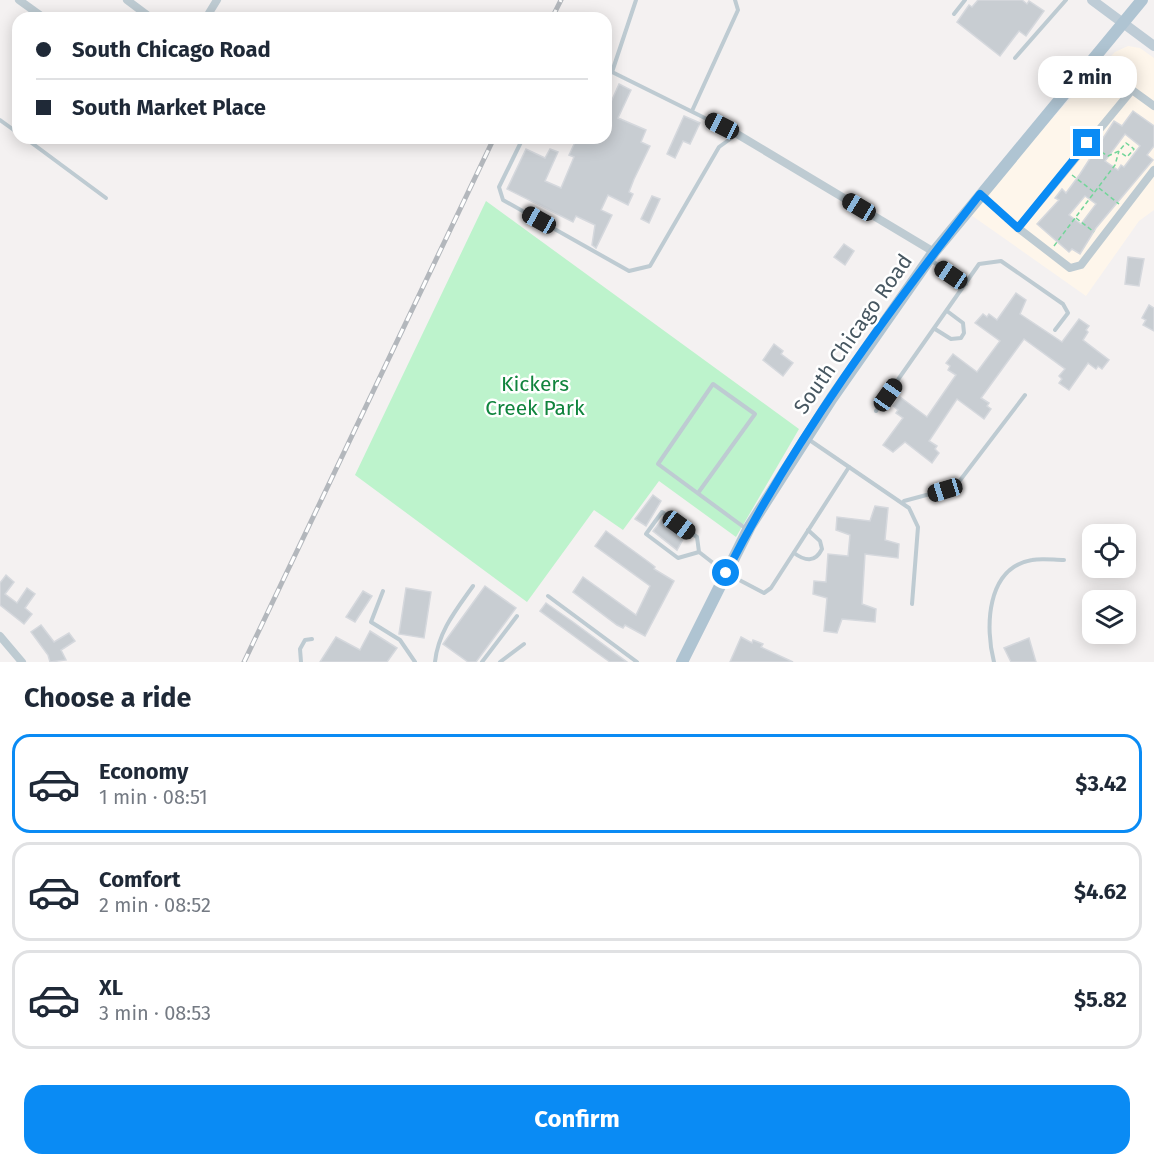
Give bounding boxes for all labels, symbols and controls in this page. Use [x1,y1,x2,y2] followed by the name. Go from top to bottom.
[72,36,271,63] text: South Chicago Road
[1038,56,1136,98] callout: 2 min
[1063,65,1112,89] text: 2 min
[72,94,266,121] text: South Market Place
[702,110,742,142] car
[1073,129,1100,156] route end
[839,190,879,224] car
[519,203,559,237] car
[788,249,918,419] street label: South Chicago Road
[931,257,971,293] car
[485,371,585,421] park label: Kickers Creek Park
[870,375,906,415] car
[925,476,965,504] car
[659,507,699,543] car
[1082,524,1136,644] map controls
[1082,524,1136,578] button: locate
[712,559,739,586] route start
[1082,590,1136,644] button: layers
[24,682,191,714] text: Choose a ride
[27,757,81,811] icon: car
[99,758,188,785] text: Economy
[1075,770,1127,797] text: $3.42
[99,785,208,809] text: 1 min · 08:51
[27,865,81,919] icon: car
[99,866,180,893] text: Comfort
[1074,878,1127,905] text: $4.62
[99,893,211,917] text: 2 min · 08:52
[27,973,81,1027] icon: car
[99,974,123,1001] text: XL
[1074,986,1127,1013] text: $5.82
[99,1001,211,1025] text: 3 min · 08:53
[24,1085,1130,1154] button: Confirm

